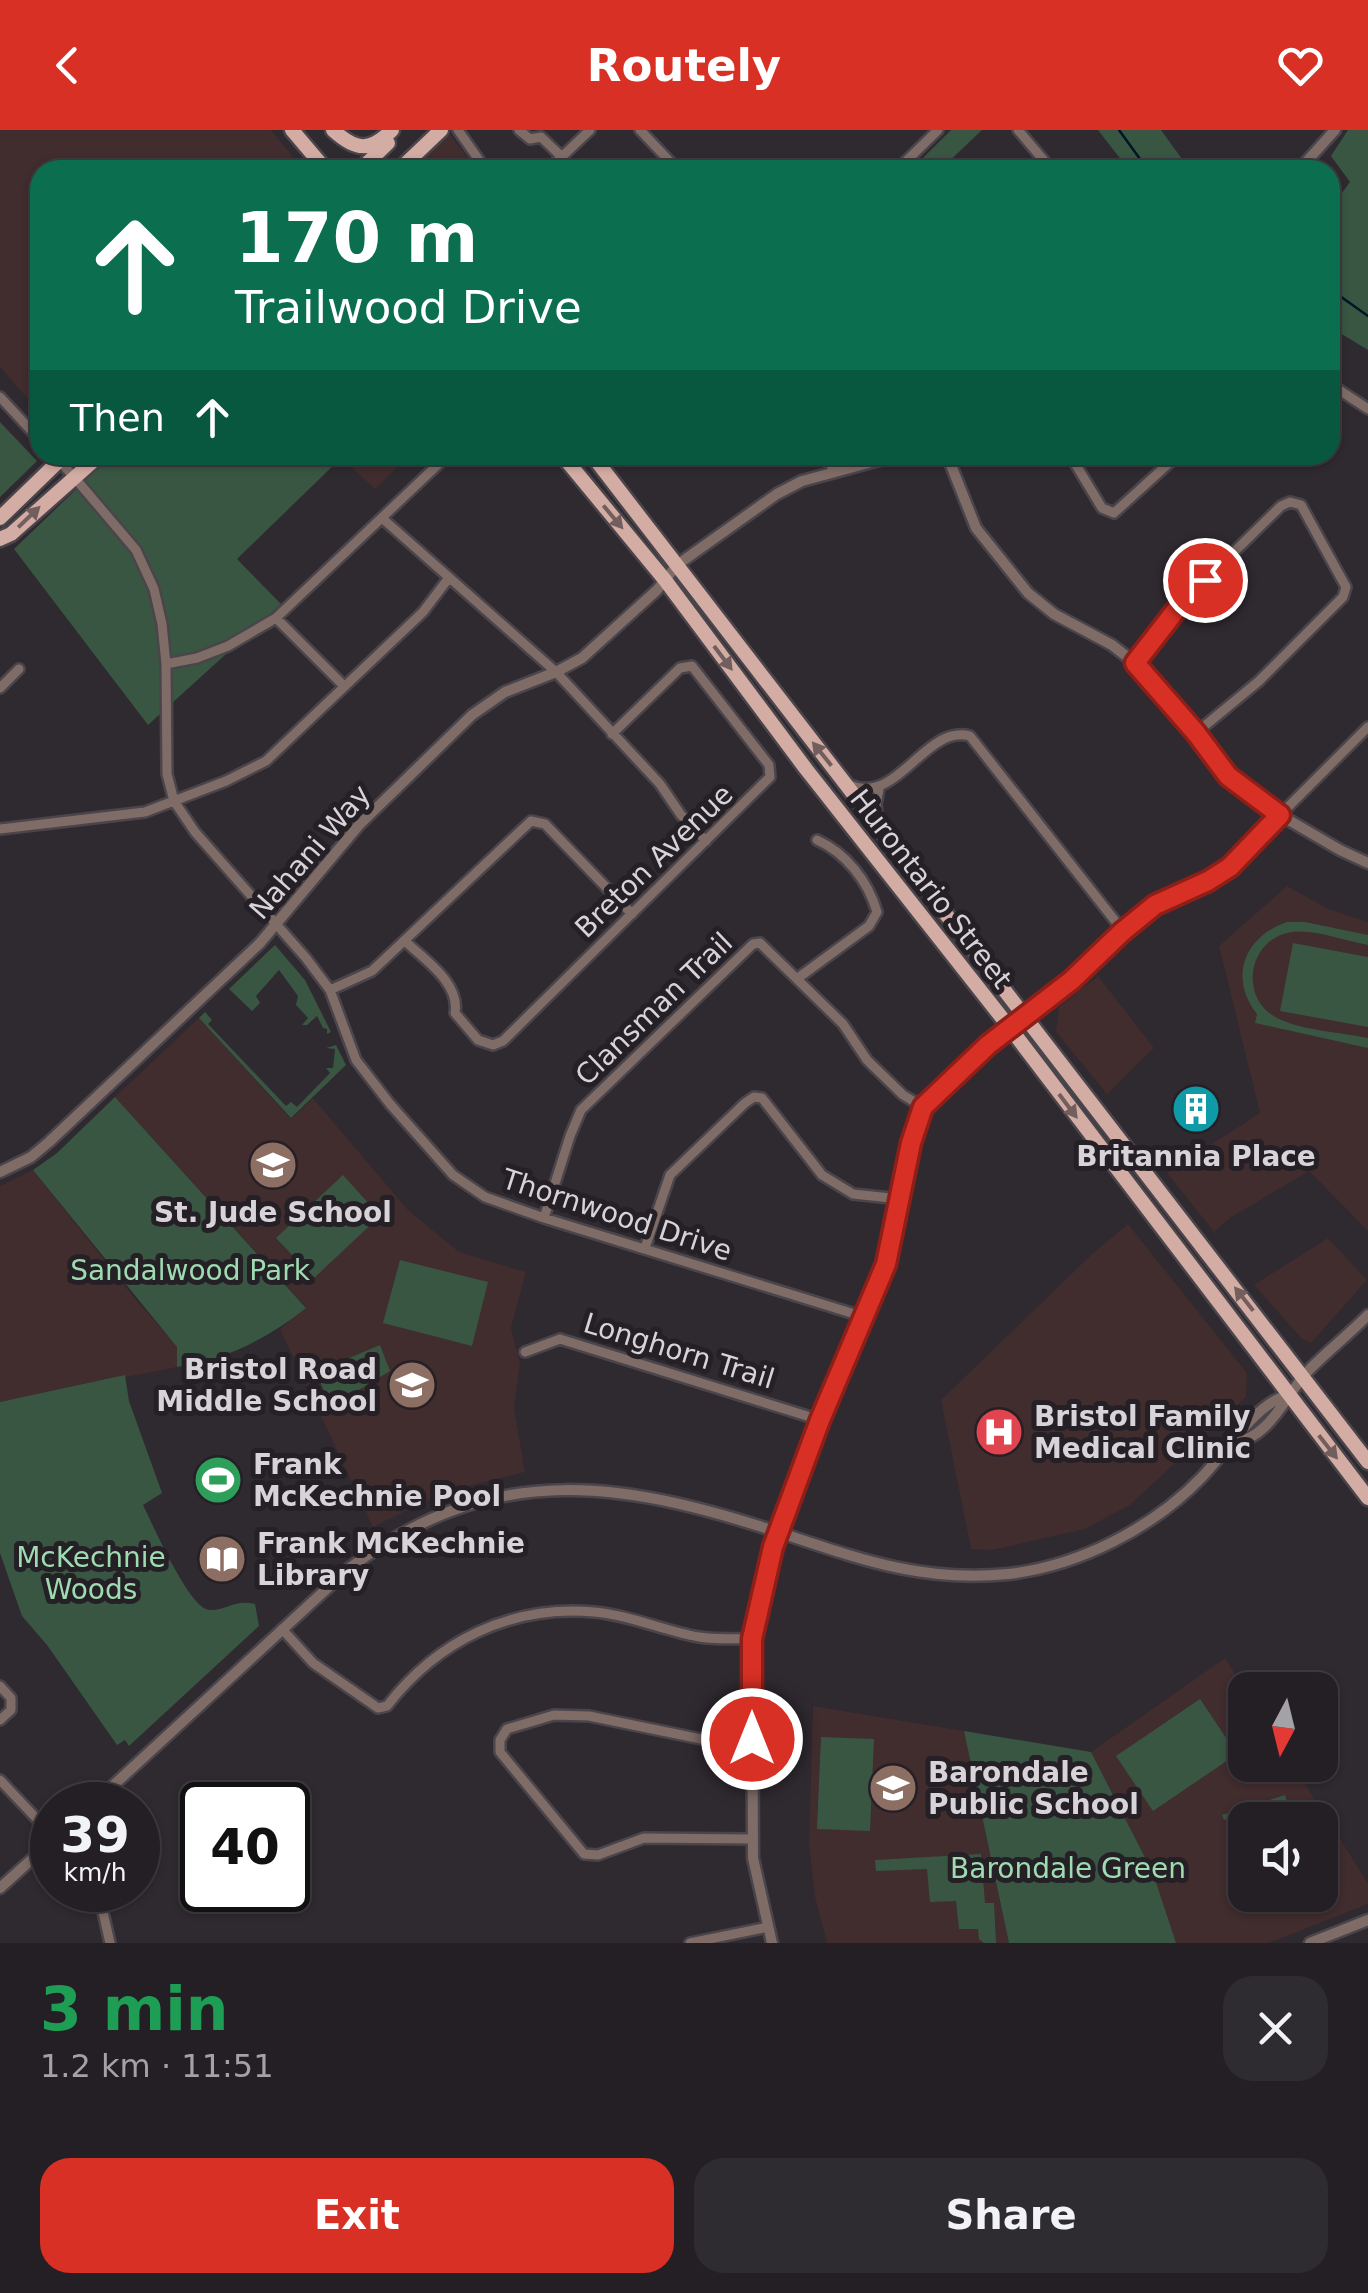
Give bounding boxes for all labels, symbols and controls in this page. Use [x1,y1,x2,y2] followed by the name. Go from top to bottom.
[40,38,95,93] icon: back
[1273,38,1328,93] icon: heart
[587,39,781,92] text: Routely
[235,197,478,279] text: 170 m
[70,200,200,330] icon: ahead
[235,281,582,334] text: Trailwood Drive
[185,390,240,445] icon: ahead
[70,396,165,440] text: Then
[602,505,624,530] one-way arrow
[17,506,41,529] one-way arrow
[1163,538,1248,623] pin
[1178,553,1233,608] icon: arrive
[713,645,732,671] one-way arrow
[813,741,833,767] one-way arrow
[243,778,377,926] street label: Nahani Way
[568,778,740,944] street label: Breton Avenue
[843,783,1019,995] street label: Hurontario Street
[569,926,739,1092] street label: Clansman Trail
[1170,1083,1222,1135] building icon: Britannia Place
[1058,1093,1078,1119] one-way arrow
[247,1139,299,1191] school or university icon: St. Jude School
[1076,1140,1316,1173] place label: Britannia Place
[497,1162,736,1268] street label: Thornwood Drive
[154,1196,392,1229] place label: St. Jude School
[70,1254,311,1287] park label: Sandalwood Park
[1234,1286,1254,1312] one-way arrow
[580,1306,778,1396] street label: Longhorn Trail
[156,1353,377,1418] place label: Bristol Road Middle School
[386,1359,438,1411] school or university icon: Bristol Road Middle School
[1034,1400,1251,1465] place label: Bristol Family Medical Clinic
[973,1406,1025,1458] hospital icon: Bristol Family Medical Clinic
[1317,1434,1338,1459] one-way arrow
[253,1448,501,1513] place label: Frank McKechnie Pool
[192,1454,244,1506] sports icon: Frank McKechnie Pool
[257,1527,525,1592] place label: Frank McKechnie Library
[196,1533,248,1585] library icon: Frank McKechnie Library
[16,1541,166,1606] park label: McKechnie Woods
[1228,1672,1338,1782] north arrow
[1228,1672,1338,1912] map controls
[700,1687,804,1791] position arrow
[928,1756,1139,1821] place label: Barondale Public School
[867,1762,919,1814] school or university icon: Barondale Public School
[180,1782,310,1912] speed limit sign: 40
[1228,1802,1338,1912] button: sound
[60,1806,130,1864] text: 39
[950,1852,1186,1885] park label: Barondale Green
[63,1858,127,1887] text: km/h
[40,1974,228,2044] text: 3 min
[1223,1976,1328,2081] button: close
[40,2047,274,2085] text: 1.2 km · 11:51
[40,2158,674,2273] button: Exit
[694,2158,1328,2273] button: Share

